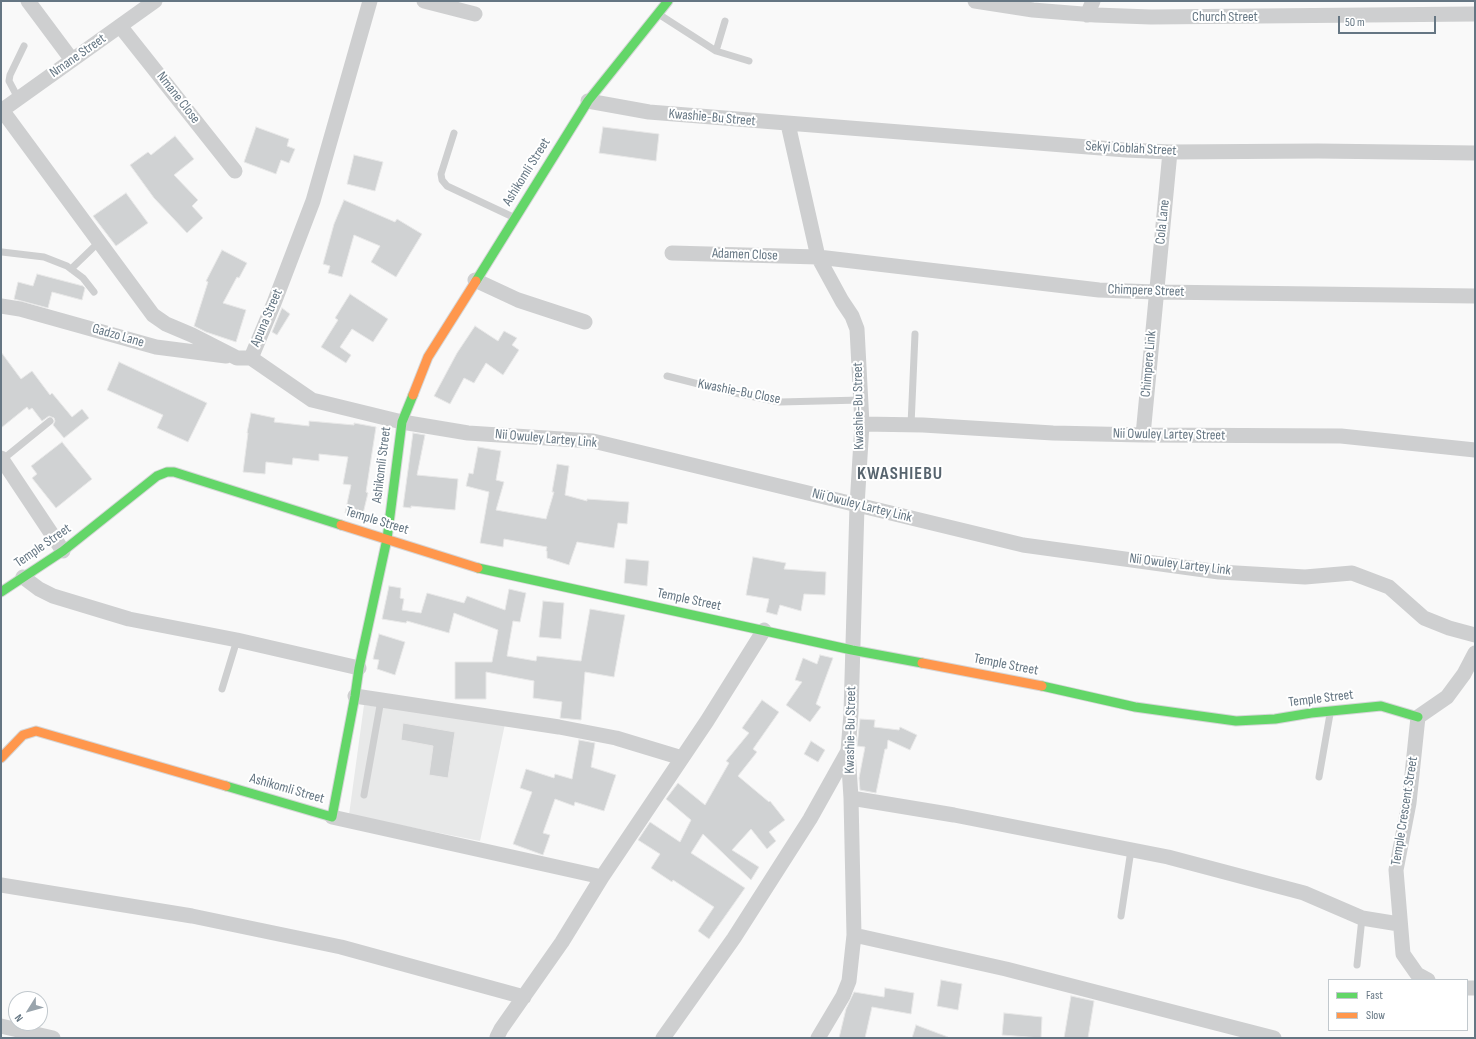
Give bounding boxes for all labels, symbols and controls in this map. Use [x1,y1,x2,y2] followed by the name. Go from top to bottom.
[1340,8,1438,34] scale bar
[1192,9,1258,25] street label: Church Street
[1345,15,1365,30] text: 50 m
[47,31,109,81] street label: Nmane Street
[153,69,203,127] street label: Nmane Close
[668,106,756,130] street label: Kwashie-Bu Street
[500,135,554,209] street label: Ashikomli Street
[1085,138,1177,160] street label: Sekyi Coblah Street
[1152,199,1174,245] street label: Cola Lane
[712,245,778,265] street label: Adamen Close
[1107,281,1185,301] street label: Chimpere Street
[247,287,287,349] street label: Apuna Street
[90,321,146,351] street label: Gadzo Lane
[1138,330,1160,398] street label: Chimpere Link
[850,362,868,450] street label: Kwashie-Bu Street
[696,376,782,408] street label: Kwashie-Bu Close
[369,426,395,504] street label: Ashikomli Street
[494,426,598,452] street label: Nii Owuley Lartey Link
[1113,426,1225,444] street label: Nii Owuley Lartey Street
[857,463,943,485] district label: KWASHIEBU
[810,485,914,527] street label: Nii Owuley Lartey Link
[343,503,411,539] street label: Temple Street
[11,520,75,572] street label: Temple Street
[1128,550,1232,580] street label: Nii Owuley Lartey Link
[655,585,723,615] street label: Temple Street
[972,651,1040,679] street label: Temple Street
[842,686,860,774] street label: Kwashie-Bu Street
[1288,687,1354,711] street label: Temple Street
[1388,755,1422,867] street label: Temple Crescent Street
[248,770,326,808] street label: Ashikomli Street
[1328,979,1468,1031] legend
[1366,988,1383,1003] text: Fast
[8,991,48,1031] north arrow
[1366,1008,1385,1023] text: Slow
[12,1012,26,1024] text: N

